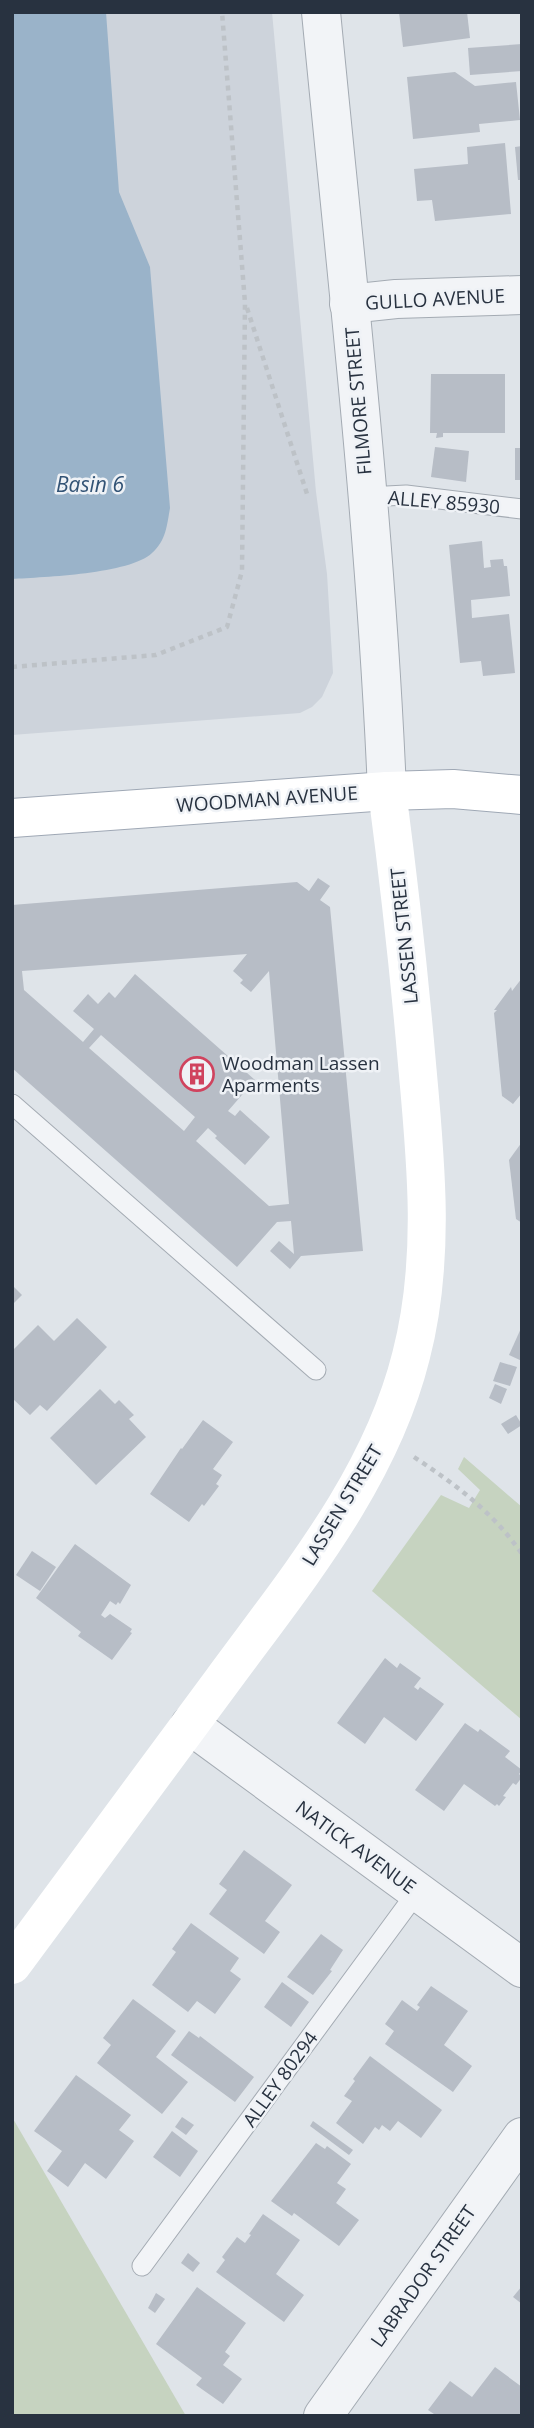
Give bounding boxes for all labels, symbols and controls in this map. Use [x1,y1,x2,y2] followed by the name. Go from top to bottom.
[365,282,505,316] street label: GULLO AVENUE
[339,325,377,476] street label: FILMORE STREET
[56,470,124,498] water label: Basin 6
[387,484,501,520] street label: ALLEY 85930
[175,780,359,818] street label: WOODMAN AVENUE
[384,866,424,1005] street label: LASSEN STREET
[222,1050,380,1098] place label: Woodman Lassen Aparments
[178,1055,216,1093] building icon: Woodman Lassen Aparments
[296,1439,389,1570] street label: LASSEN STREET
[290,1794,422,1900] street label: NATICK AVENUE
[236,2026,324,2132] street label: ALLEY 80294
[364,2200,482,2352] street label: LABRADOR STREET

